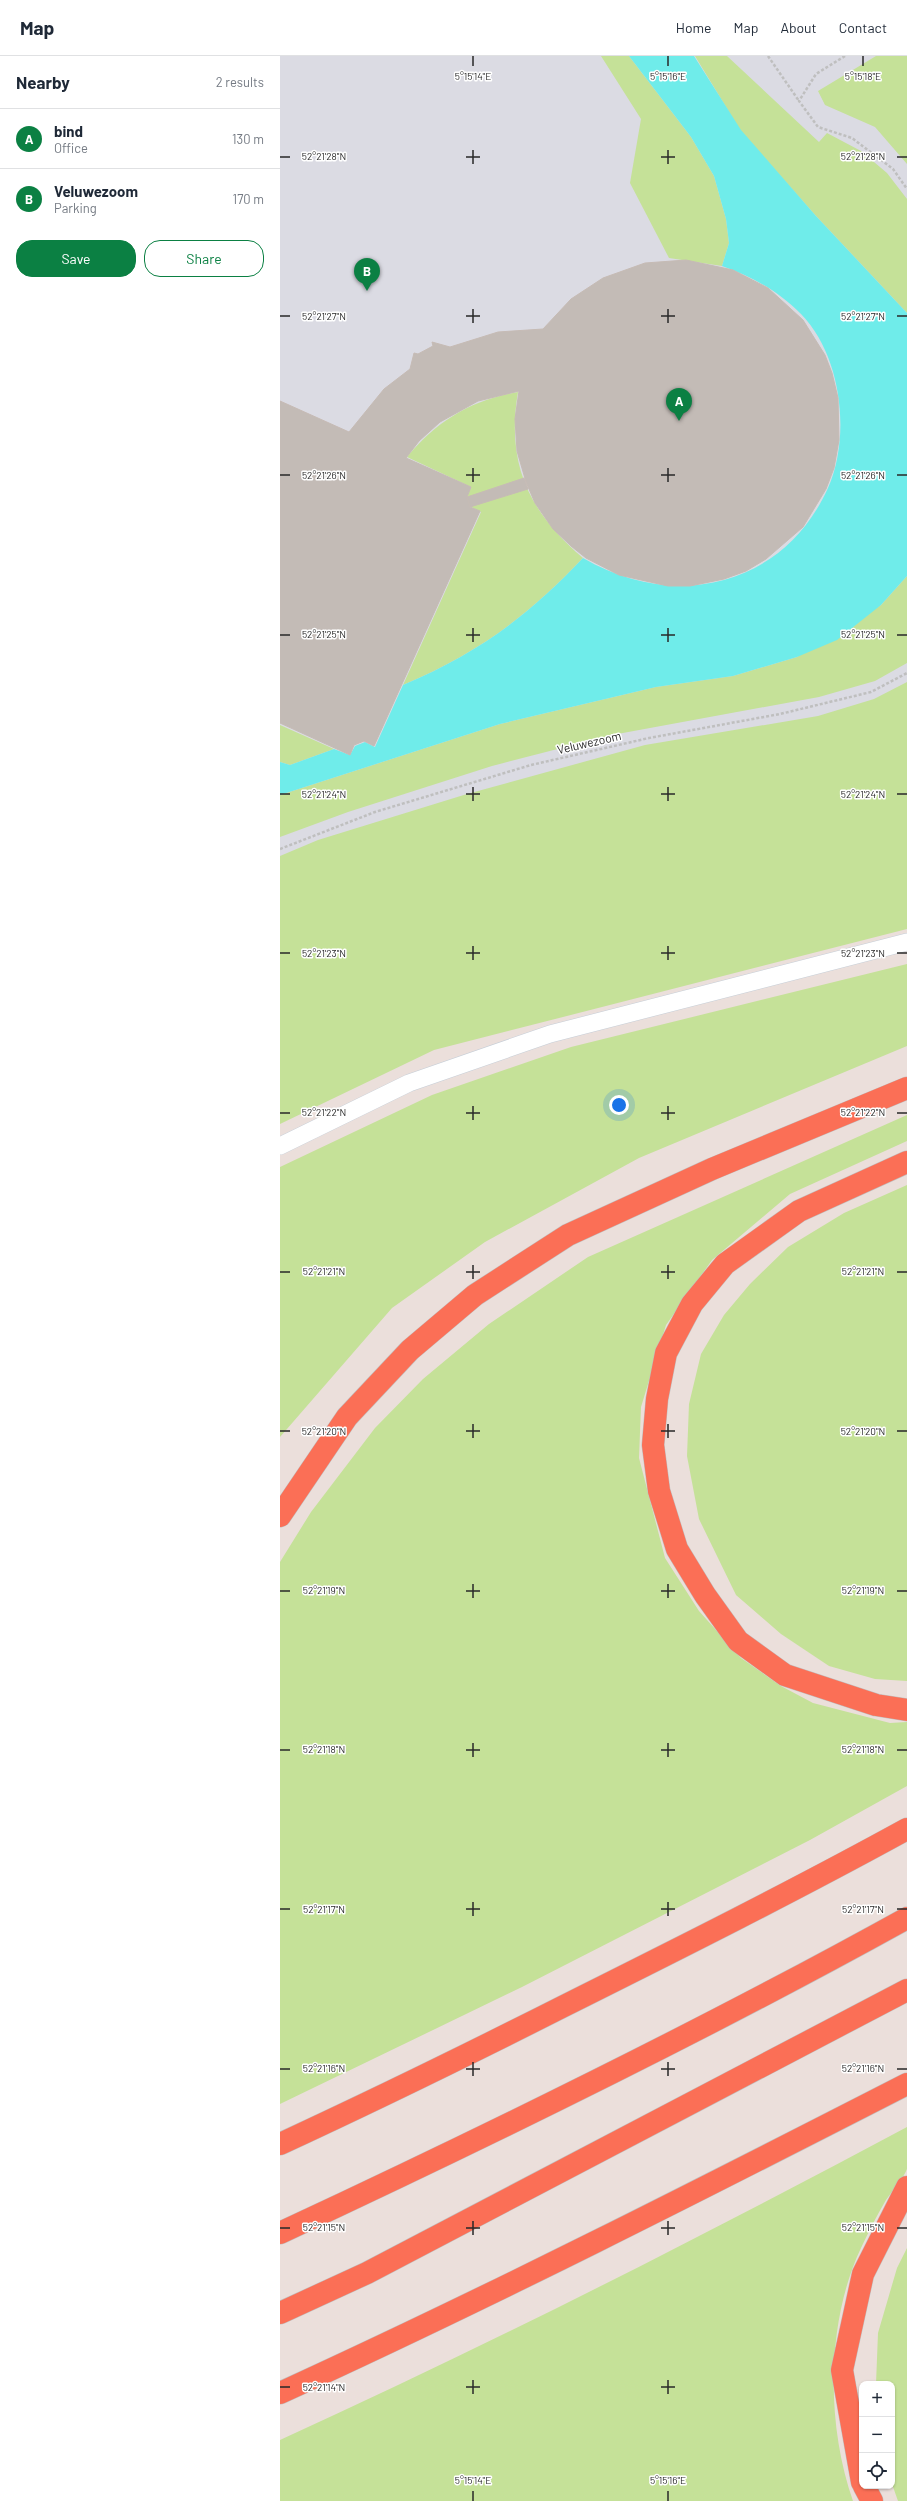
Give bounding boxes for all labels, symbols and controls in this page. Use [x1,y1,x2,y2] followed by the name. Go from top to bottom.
[20,16,54,39] text: Map
[676,19,712,36] text: Home
[734,19,758,36] text: Map
[780,19,817,36] text: About
[839,19,887,36] text: Contact
[455,70,491,82] text: 5°15'14"E
[650,70,686,82] text: 5°15'16"E
[845,70,881,82] text: 5°15'18"E
[16,72,70,92] text: Nearby
[216,74,264,90] text: 2 results
[54,122,83,140] text: bind
[25,131,33,147] text: A
[232,131,264,147] text: 130 m
[54,140,88,156] text: Office
[302,150,346,162] text: 52°21'28"N
[841,150,885,162] text: 52°21'28"N
[54,182,138,200] text: Veluwezoom
[25,191,33,207] text: B
[233,191,264,207] text: 170 m
[54,200,97,216] text: Parking
[16,240,136,277] button: Save
[144,240,264,277] button: Share
[354,258,380,291] pin: B
[302,310,346,322] text: 52°21'27"N
[841,310,885,322] text: 52°21'27"N
[666,388,692,421] pin: A
[302,469,346,481] text: 52°21'26"N
[841,469,885,481] text: 52°21'26"N
[302,628,346,640] text: 52°21'25"N
[841,628,885,640] text: 52°21'25"N
[556,728,622,756] street label: Veluwezoom
[302,788,346,800] text: 52°21'24"N
[841,788,885,800] text: 52°21'24"N
[302,947,346,959] text: 52°21'23"N
[841,947,885,959] text: 52°21'23"N
[609,1095,629,1115] your location
[302,1106,346,1118] text: 52°21'22"N
[841,1106,885,1118] text: 52°21'22"N
[303,1265,345,1277] text: 52°21'21"N
[842,1265,884,1277] text: 52°21'21"N
[302,1425,346,1437] text: 52°21'20"N
[841,1425,885,1437] text: 52°21'20"N
[303,1584,345,1596] text: 52°21'19"N
[842,1584,884,1596] text: 52°21'19"N
[303,1743,345,1755] text: 52°21'18"N
[842,1743,884,1755] text: 52°21'18"N
[303,1903,345,1915] text: 52°21'17"N
[842,1903,884,1915] text: 52°21'17"N
[303,2062,345,2074] text: 52°21'16"N
[842,2062,884,2074] text: 52°21'16"N
[303,2221,345,2233] text: 52°21'15"N
[842,2221,884,2233] text: 52°21'15"N
[303,2381,345,2393] text: 52°21'14"N
[859,2381,895,2489] map controls
[859,2381,895,2417] button: +
[859,2417,895,2453] button: −
[859,2453,895,2489] button: locate
[455,2474,491,2486] text: 5°15'14"E
[650,2474,686,2486] text: 5°15'16"E

